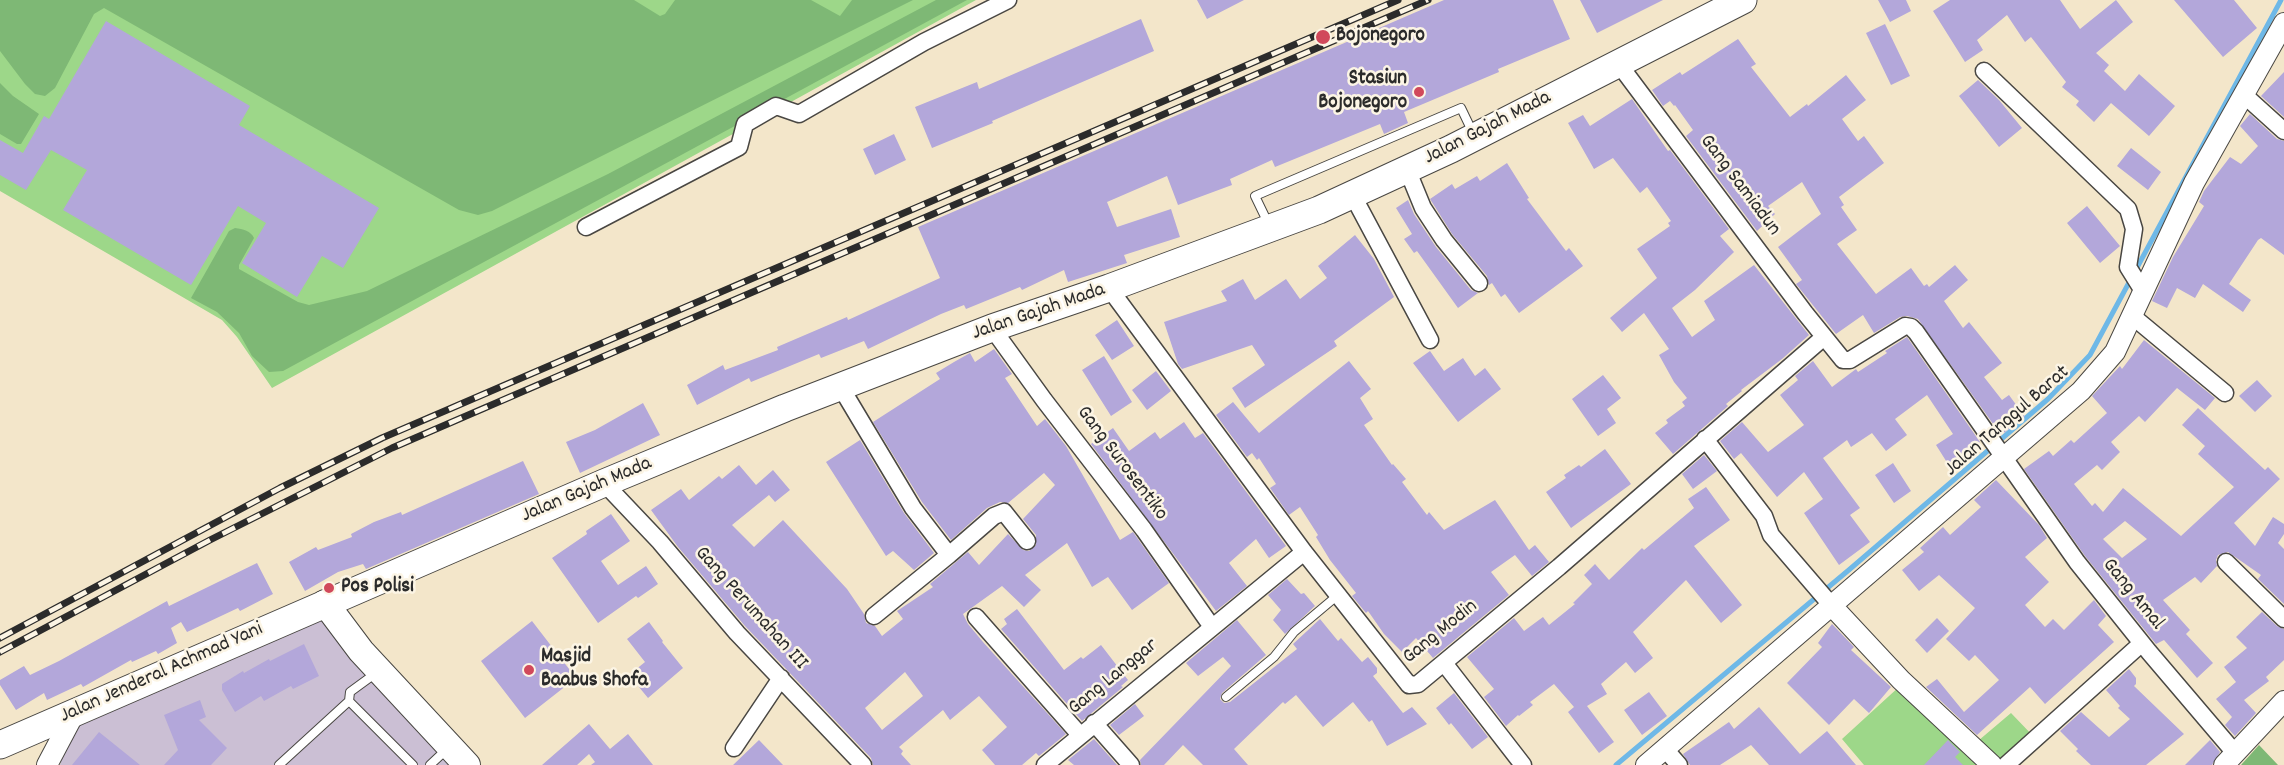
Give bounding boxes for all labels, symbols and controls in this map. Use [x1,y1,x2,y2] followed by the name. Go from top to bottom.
[1336,24,1425,50] place label: Bojonegoro
[1314,28,1332,46] marker: Bojonegoro
[1318,67,1407,117] place label: Stasiun Bojonegoro
[1412,85,1426,99] marker: Stasiun Bojonegoro
[1420,86,1556,172] street label: Jalan Gajah Mada
[1693,131,1785,241] street label: Gang Samiadun
[969,278,1109,348] street label: Jalan Gajah Mada
[1940,361,2076,483] street label: Jalan Tanggul Barat
[1070,402,1172,526] street label: Gang Surosentiko
[518,452,656,530] street label: Jalan Gajah Mada
[688,542,812,676] street label: Gang Perumahan III
[2095,554,2169,636] street label: Gang Amal
[341,575,414,601] place label: Pos Polisi
[322,581,336,595] marker: Pos Polisi
[1398,595,1484,671] street label: Gang Modin
[57,618,267,730] street label: Jalan Jenderal Achmad Yani
[1064,634,1164,722] street label: Gang Langgar
[541,645,648,695] place label: Masjid Baabus Shofa
[522,663,536,677] marker: Masjid Baabus Shofa

